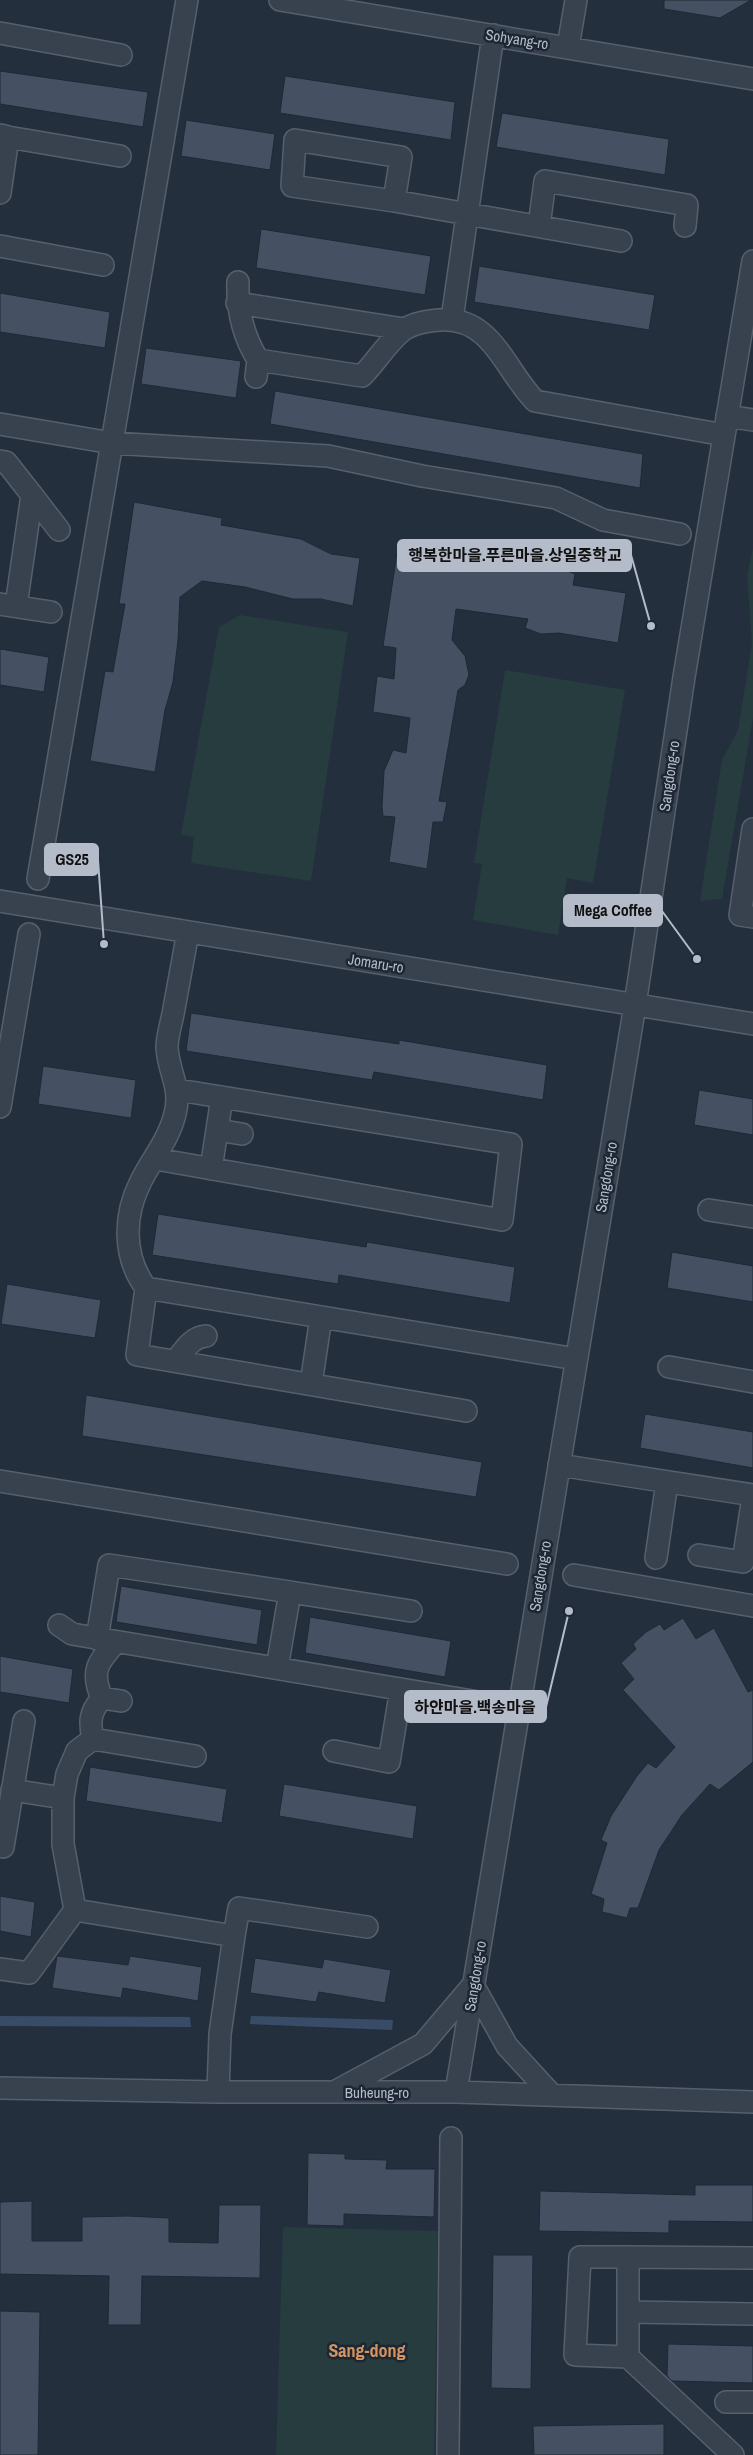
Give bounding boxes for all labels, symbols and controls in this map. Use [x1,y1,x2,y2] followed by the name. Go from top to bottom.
[484,24,550,54] street label: Sohyang-ro
[398,540,631,571] callout: 행복한마을.푸른마을.상일중학교
[408,544,622,566] text: 행복한마을.푸른마을.상일중학교
[654,739,684,813] street label: Sangdong-ro
[45,844,98,875] callout: GS25
[55,848,89,870] text: GS25
[564,895,662,926] callout: Mega Coffee
[574,899,652,921] text: Mega Coffee
[347,948,405,978] street label: Jomaru-ro
[590,1140,622,1214] street label: Sangdong-ro
[524,1539,556,1613] street label: Sangdong-ro
[405,1691,546,1722] callout: 하얀마을.백송마을
[414,1696,536,1718] text: 하얀마을.백송마을
[459,1939,491,2013] street label: Sangdong-ro
[345,2082,409,2103] street label: Buheung-ro
[328,2338,406,2363] district label: Sang-dong

